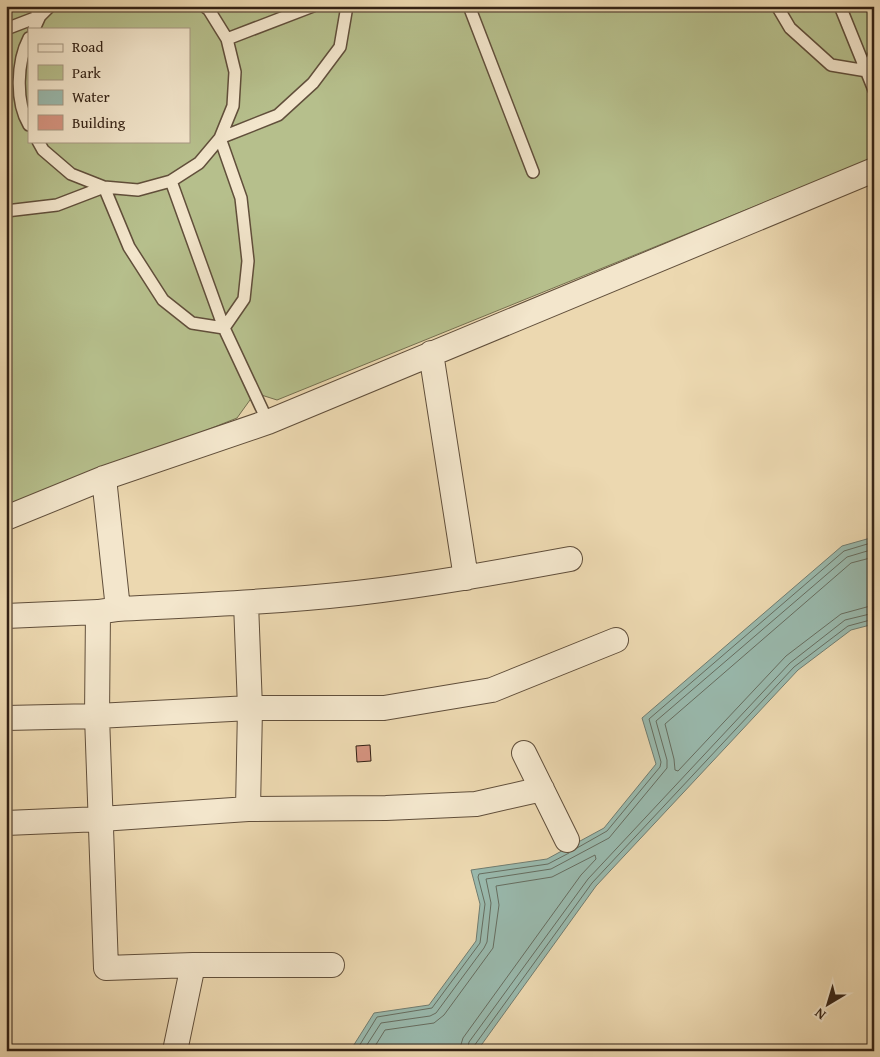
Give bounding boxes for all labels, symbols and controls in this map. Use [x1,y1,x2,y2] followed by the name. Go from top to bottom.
[28,28,190,142] legend
[72,36,103,57] text: Road
[72,62,101,83] text: Park
[72,86,110,107] text: Water
[72,112,126,133] text: Building
[802,980,852,1030] north arrow
[810,1003,830,1025] text: N

